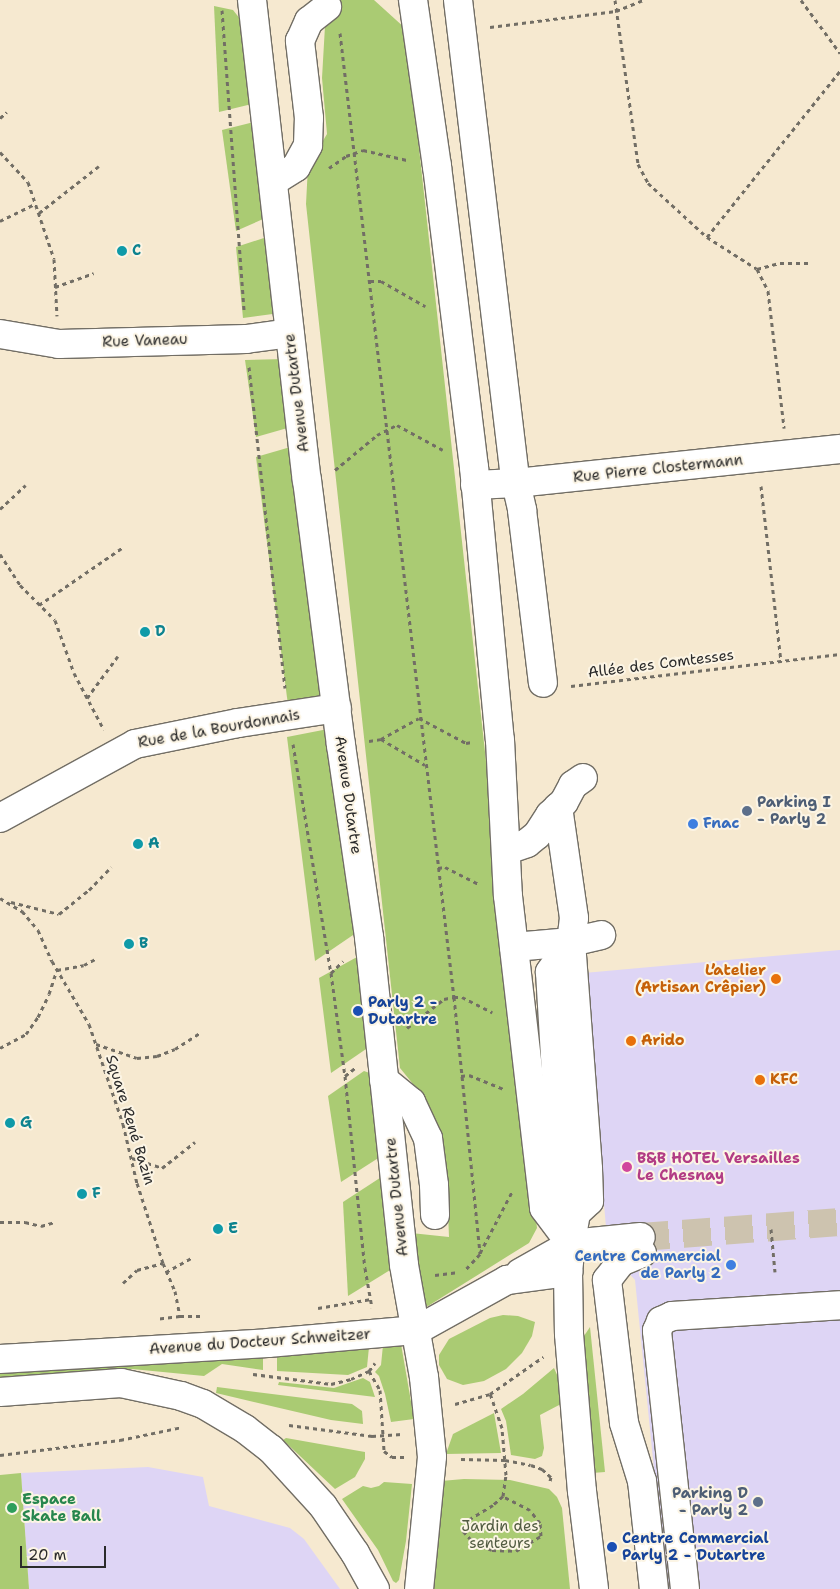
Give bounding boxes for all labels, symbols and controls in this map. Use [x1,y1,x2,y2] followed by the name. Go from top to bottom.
[132,242,141,260] place label: C
[116,245,128,257] marker: C
[102,331,188,351] street label: Rue Vaneau
[281,333,313,453] street label: Avenue Dutartre
[572,451,744,487] street label: Rue Pierre Clostermann
[155,623,166,641] place label: D
[139,626,151,638] marker: D
[587,646,735,682] street label: Allée des Comtesses
[137,706,301,752] street label: Rue de la Bourdonnais
[331,735,365,855] street label: Avenue Dutartre
[757,793,831,828] place label: Parking I - Parly 2
[741,805,753,817] marker: Parking I - Parly 2
[703,815,740,833] place label: Fnac
[687,818,699,830] marker: Fnac
[148,835,160,853] place label: A
[132,838,144,850] marker: A
[139,935,148,953] place label: B
[123,938,135,950] marker: B
[635,961,766,996] place label: L’atelier (Artisan Crêpier)
[770,973,782,985] marker: L’atelier (Artisan Crêpier)
[368,993,437,1028] place label: Parly 2 - Dutartre
[352,1005,364,1017] marker: Parly 2 - Dutartre
[641,1032,685,1050] place label: Arido
[625,1035,637,1047] marker: Arido
[102,1053,158,1187] street label: Square René Bazin
[770,1071,798,1089] place label: KFC
[754,1074,766,1086] marker: KFC
[20,1114,32,1132] place label: G
[4,1117,16,1129] marker: G
[382,1137,412,1257] street label: Avenue Dutartre
[637,1149,800,1184] place label: B&B HOTEL Versailles Le Chesnay
[621,1161,633,1173] marker: B&B HOTEL Versailles Le Chesnay
[92,1185,101,1203] place label: F
[76,1188,88,1200] marker: F
[228,1220,238,1238] place label: E
[212,1223,224,1235] marker: E
[574,1247,721,1282] place label: Centre Commercial de Parly 2
[725,1259,737,1271] marker: Centre Commercial de Parly 2
[149,1325,371,1359] street label: Avenue du Docteur Schweitzer
[672,1484,748,1519] place label: Parking D - Parly 2
[22,1490,101,1525] place label: Espace Skate Ball
[752,1496,764,1508] marker: Parking D - Parly 2
[6,1502,18,1514] marker: Espace Skate Ball
[461,1517,539,1552] park label: Jardin des senteurs
[622,1529,769,1564] place label: Centre Commercial Parly 2 - Dutartre
[22,1536,109,1568] scale bar
[606,1541,618,1553] marker: Centre Commercial Parly 2 - Dutartre
[28,1545,67,1565] text: 20 m

